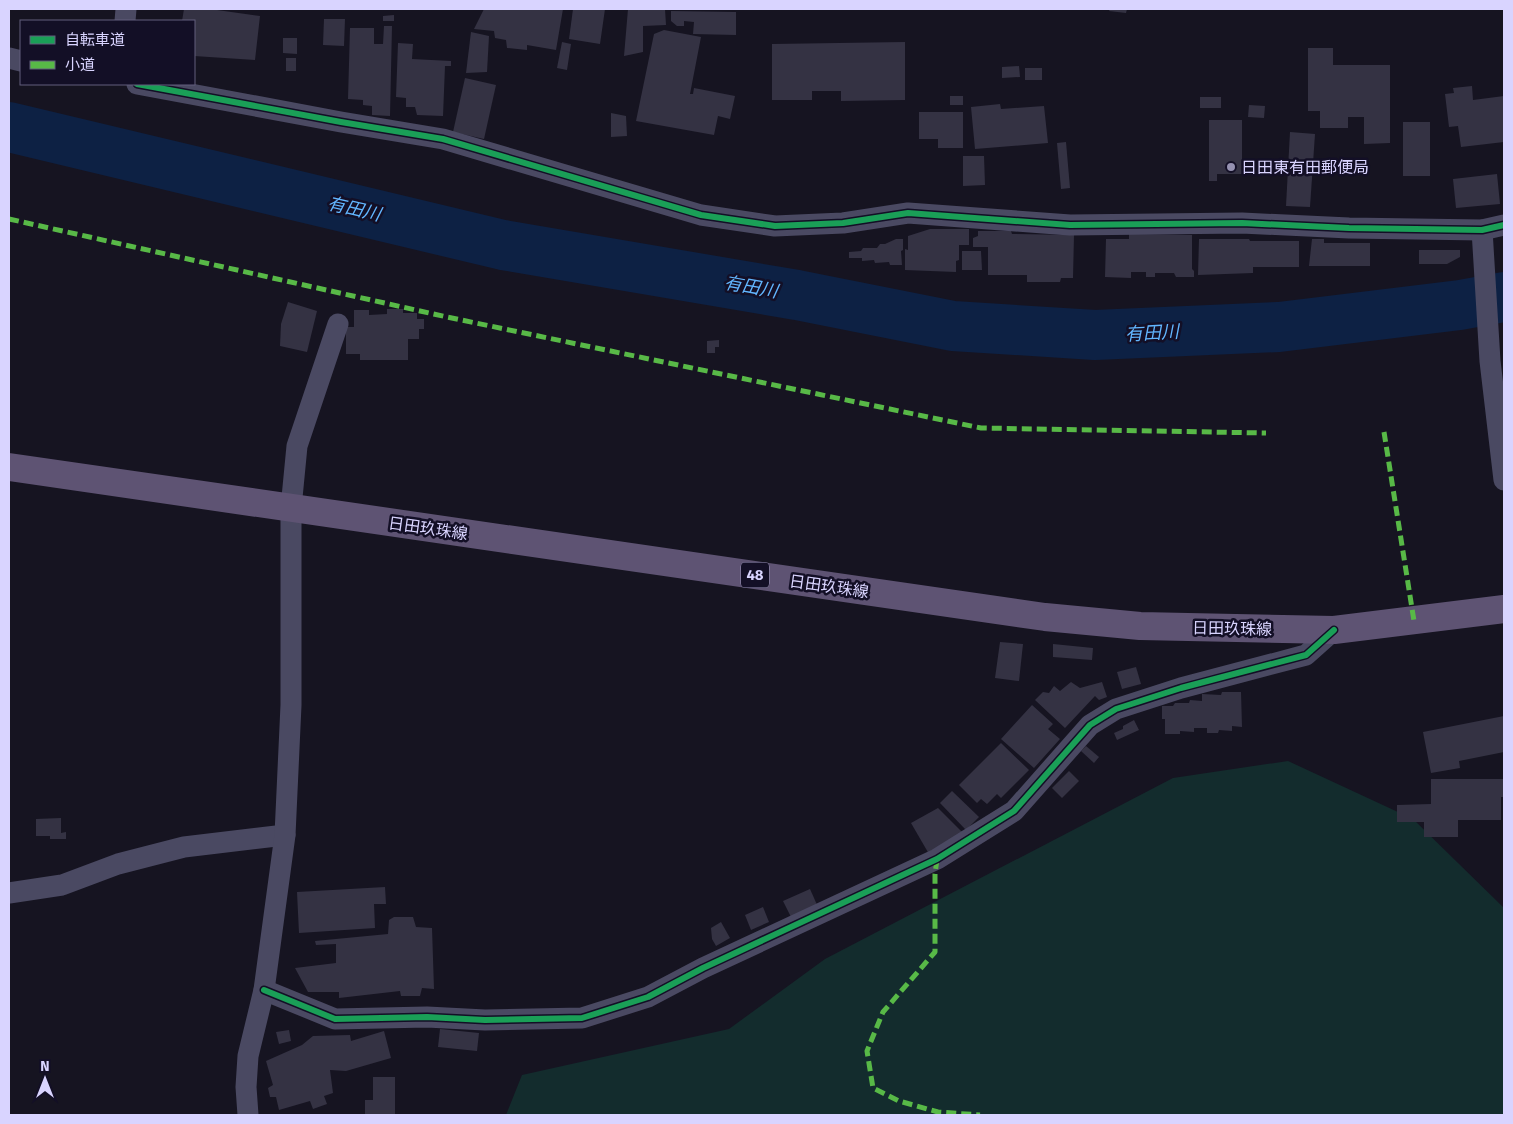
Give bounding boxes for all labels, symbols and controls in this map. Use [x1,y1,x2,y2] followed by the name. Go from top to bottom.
[20,20,195,85] legend
[65,31,125,49] text: 自転車道
[65,56,95,74] text: 小道
[1241,158,1369,177] place label: 日田東有田郵便局
[1225,161,1237,173] marker: 日田東有田郵便局
[325,192,385,226] water label: 有田川
[723,271,781,303] water label: 有田川
[1124,320,1182,345] water label: 有田川
[387,514,469,543] street label: 日田玖珠線
[741,562,769,588] road number: 48
[788,572,870,601] street label: 日田玖珠線
[1192,618,1272,639] street label: 日田玖珠線
[20,1054,70,1104] north arrow
[40,1058,50,1075] text: N

